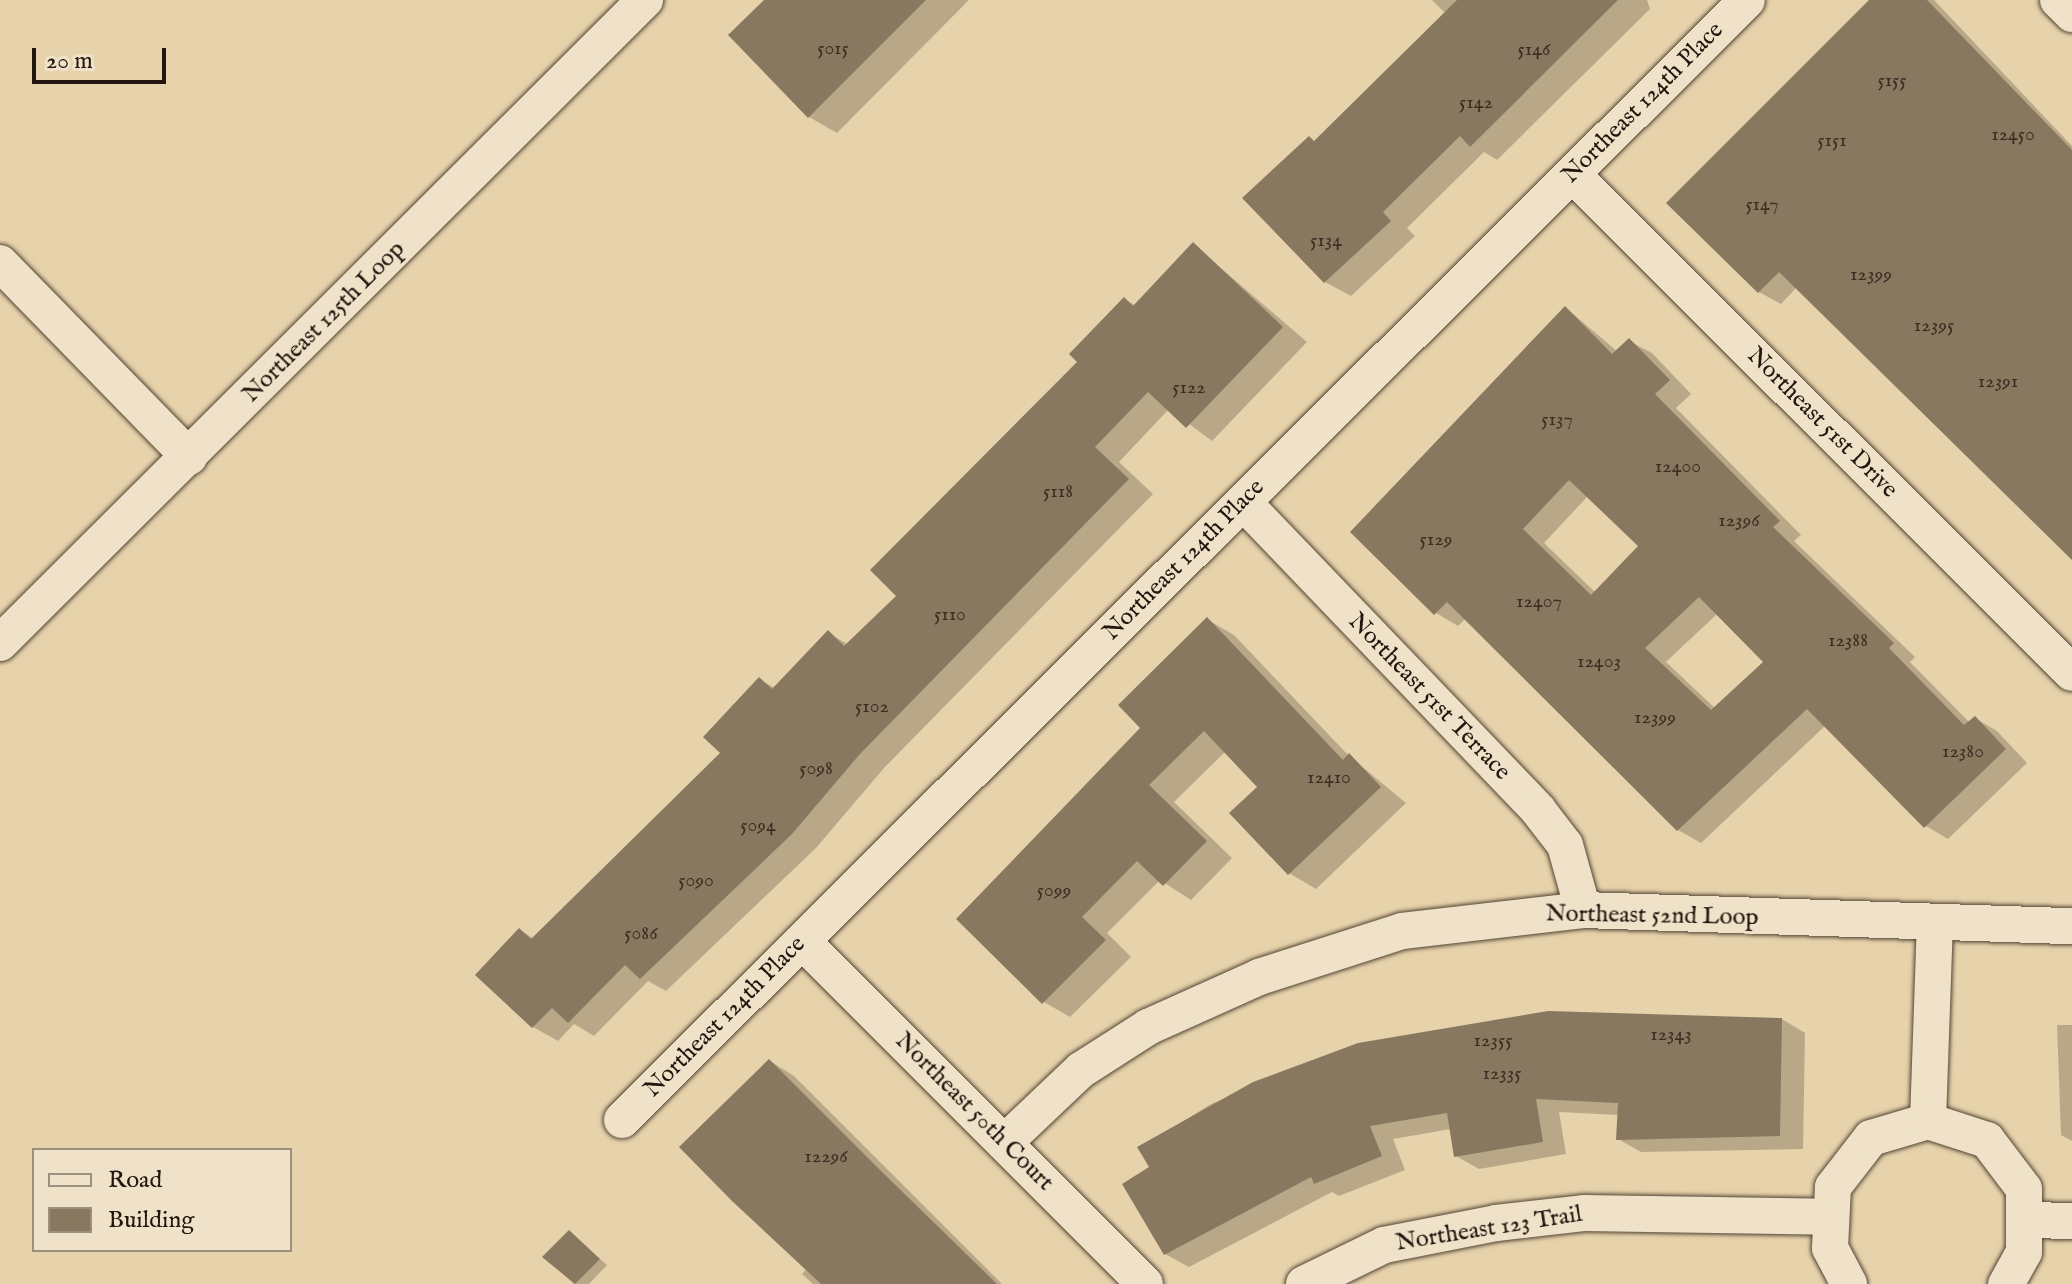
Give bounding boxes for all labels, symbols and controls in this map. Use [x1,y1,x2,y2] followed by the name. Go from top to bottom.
[1556,16,1730,190] street label: Northeast 124th Place
[36,32,170,82] scale bar
[817,36,849,60] house number: 5015
[1518,37,1550,61] house number: 5146
[46,46,93,77] text: 20 m
[1877,68,1907,92] house number: 5155
[1459,90,1493,114] house number: 5142
[1991,122,2035,146] house number: 12450
[1817,128,1847,152] house number: 5151
[1745,192,1779,216] house number: 5147
[1310,228,1342,252] house number: 5134
[237,235,411,409] street label: Northeast 125th Loop
[1850,262,1892,286] house number: 12399
[1914,313,1954,337] house number: 12395
[1741,342,1903,504] street label: Northeast 51st Drive
[1978,369,2018,393] house number: 12391
[1172,375,1206,399] house number: 5122
[1541,407,1573,431] house number: 5137
[1655,454,1701,478] house number: 12400
[1097,473,1271,647] street label: Northeast 124th Place
[1043,479,1073,503] house number: 5118
[1718,508,1760,532] house number: 12396
[1420,527,1452,551] house number: 5129
[1516,589,1562,613] house number: 12407
[934,602,966,626] house number: 5110
[1342,607,1516,787] street label: Northeast 51st Terrace
[1828,628,1868,652] house number: 12388
[1577,649,1621,673] house number: 12403
[855,694,889,718] house number: 5102
[1634,705,1676,729] house number: 12399
[1942,739,1984,763] house number: 12380
[799,756,833,780] house number: 5098
[1307,765,1351,789] house number: 12410
[740,813,776,837] house number: 5094
[678,868,714,892] house number: 5090
[1037,878,1071,902] house number: 5099
[1545,900,1759,932] street label: Northeast 52nd Loop
[624,921,658,945] house number: 5086
[638,930,812,1104] street label: Northeast 124th Place
[1650,1022,1692,1046] house number: 12343
[889,1027,1059,1197] street label: Northeast 50th Court
[1474,1028,1512,1052] house number: 12355
[1482,1061,1522,1085] house number: 12335
[804,1144,848,1168] house number: 12296
[32,1148,292,1252] legend
[108,1165,162,1196] text: Road
[1394,1200,1584,1258] street label: Northeast 123 Trail
[108,1205,194,1236] text: Building

